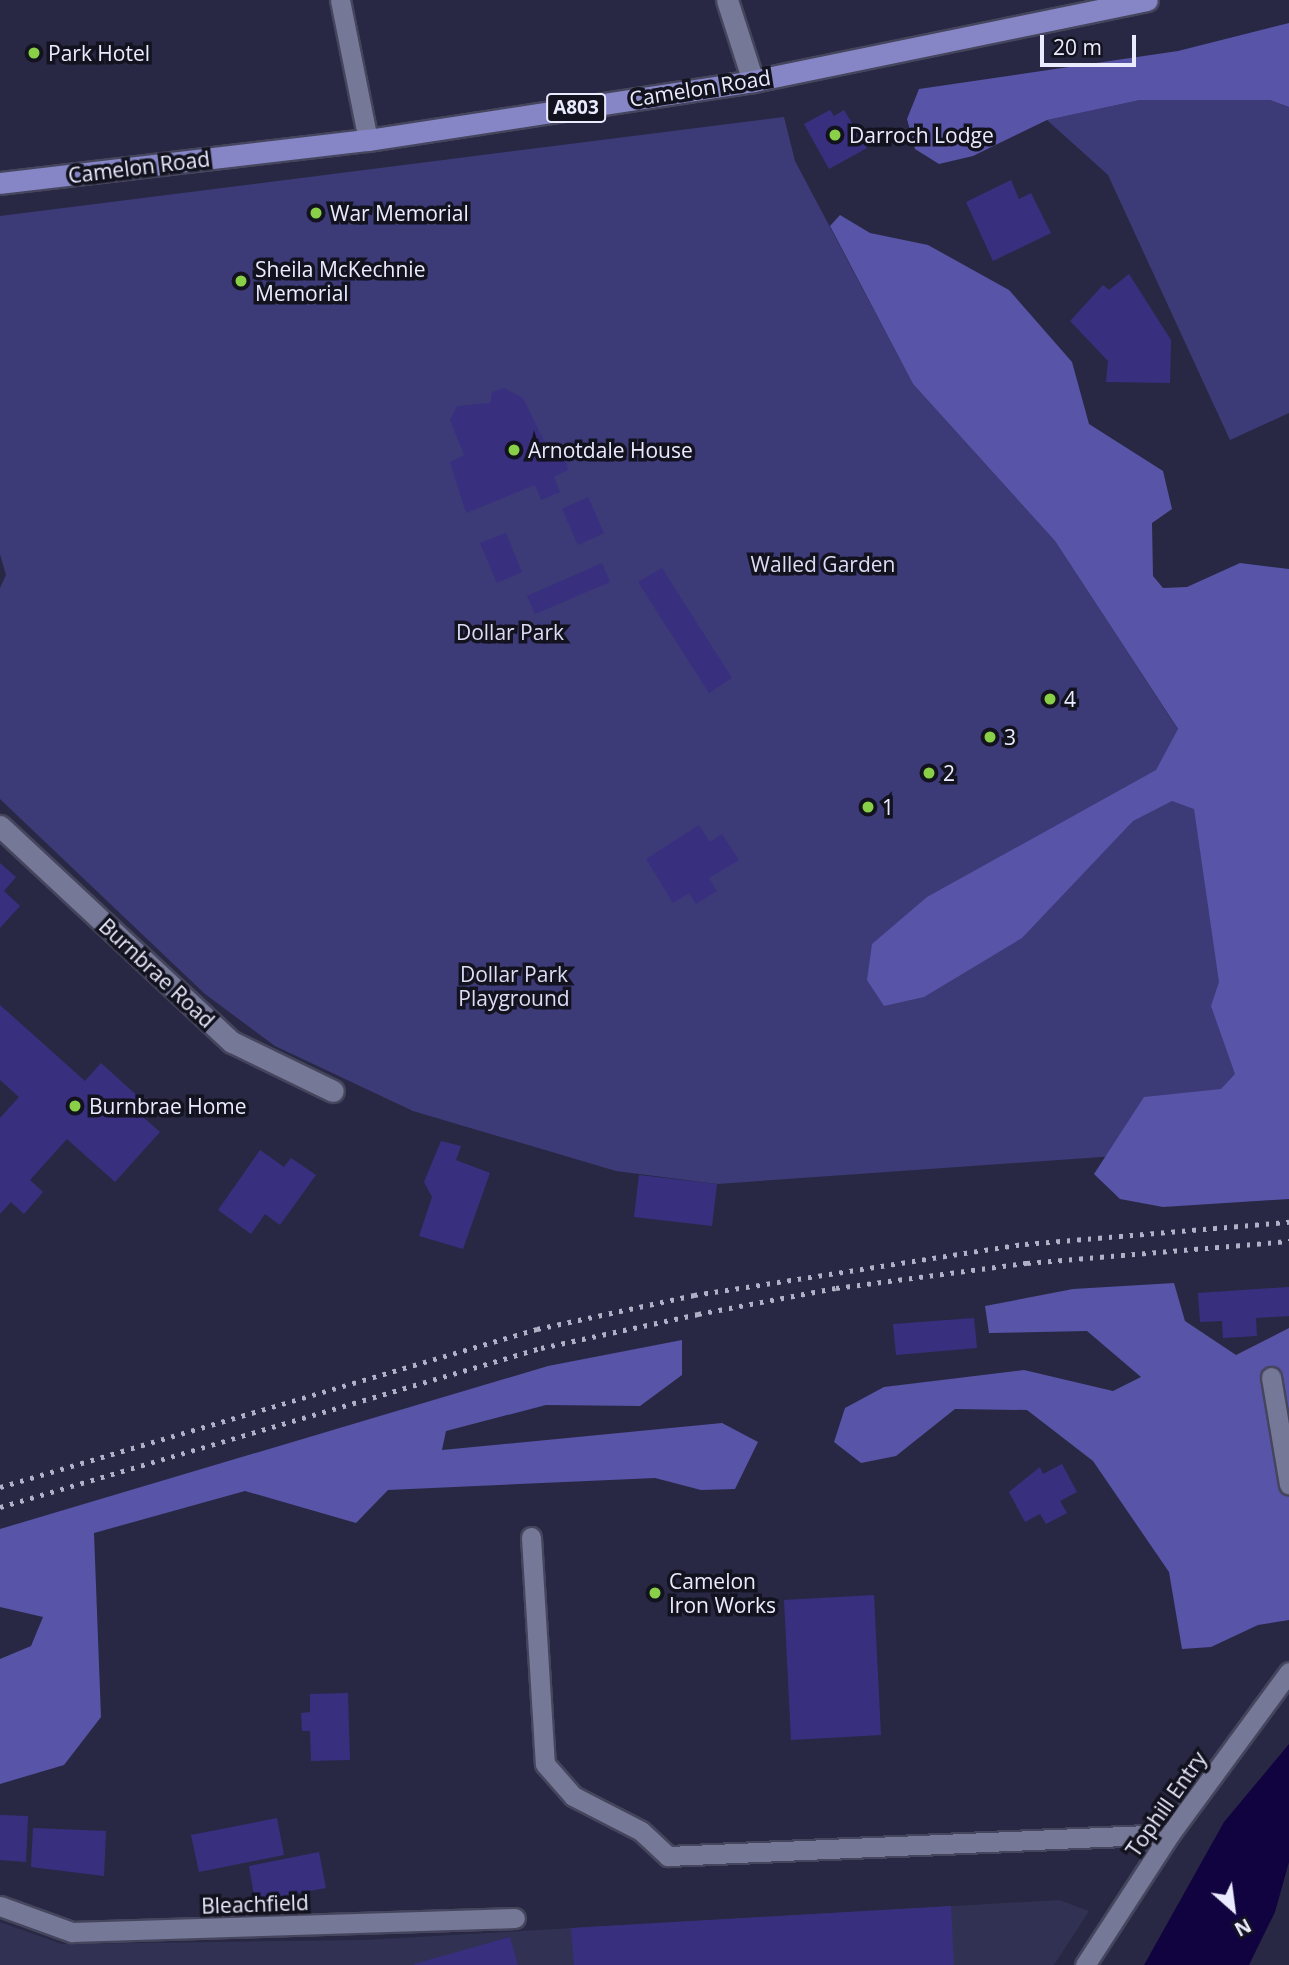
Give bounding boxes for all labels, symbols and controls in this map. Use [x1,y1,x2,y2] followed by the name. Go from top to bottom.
[1044,21,1140,65] scale bar
[1053,33,1102,61] text: 20 m
[48,40,150,66] place label: Park Hotel
[26,45,42,61] marker: Park Hotel
[628,64,772,112] street label: Camelon Road
[544,92,608,124] road number: A803
[849,122,994,148] place label: Darroch Lodge
[827,127,843,143] marker: Darroch Lodge
[67,146,211,188] street label: Camelon Road
[330,200,469,226] place label: War Memorial
[308,205,324,221] marker: War Memorial
[255,256,425,306] place label: Sheila McKechnie Memorial
[233,273,249,289] marker: Sheila McKechnie Memorial
[528,437,693,463] place label: Arnotdale House
[506,442,522,458] marker: Arnotdale House
[751,551,895,577] park label: Walled Garden
[456,619,564,645] park label: Dollar Park
[1064,686,1076,712] place label: 4
[1042,691,1058,707] marker: 4
[1004,724,1016,750] place label: 3
[982,729,998,745] marker: 3
[943,760,955,786] place label: 2
[921,765,937,781] marker: 2
[882,794,894,820] place label: 1
[860,799,876,815] marker: 1
[94,913,220,1033] street label: Burnbrae Road
[458,961,570,1011] park label: Dollar Park Playground
[89,1093,247,1119] place label: Burnbrae Home
[67,1098,83,1114] marker: Burnbrae Home
[669,1568,776,1618] place label: Camelon Iron Works
[647,1585,663,1601] marker: Camelon Iron Works
[1121,1747,1211,1861] street label: Tophill Entry
[1198,1874,1268,1944] north arrow
[201,1890,309,1918] street label: Bleachfield
[1230,1912,1256,1943] text: N

